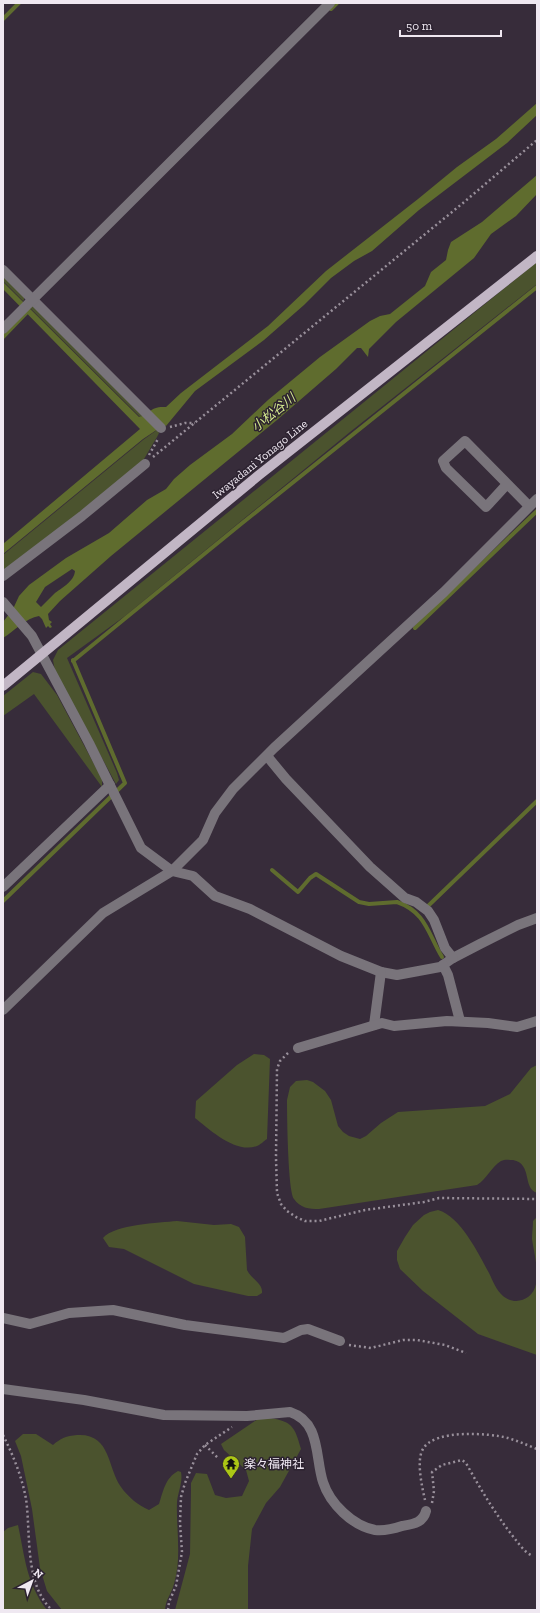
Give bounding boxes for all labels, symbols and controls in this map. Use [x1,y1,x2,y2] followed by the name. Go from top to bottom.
[400,12,501,38] scale bar
[406,19,433,33] text: 50 m
[248,389,300,435] water label: 小松谷川
[210,416,311,502] street label: Iwayadani Yonago Line
[221,1454,241,1479] temple icon: 楽々福神社
[244,1457,304,1471] place label: 楽々福神社
[12,1561,52,1601] north arrow
[31,1566,46,1582] text: N

